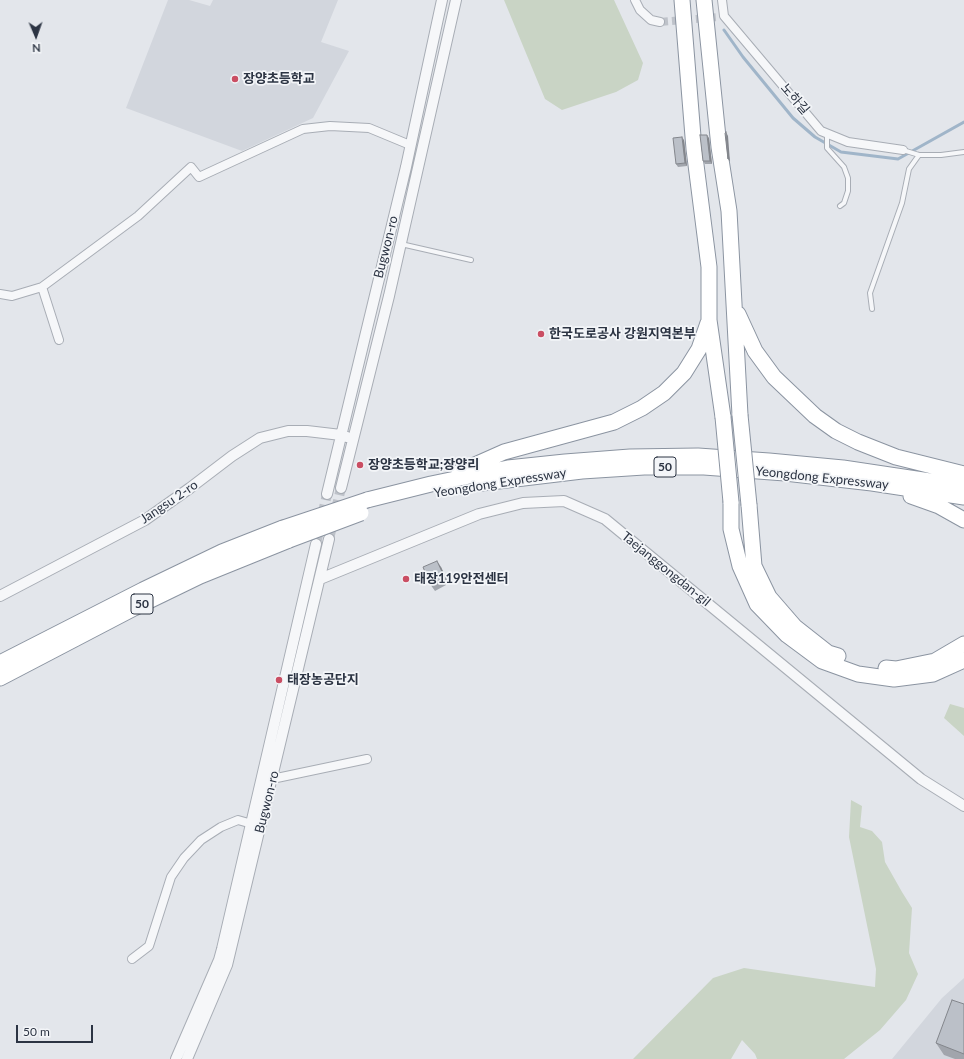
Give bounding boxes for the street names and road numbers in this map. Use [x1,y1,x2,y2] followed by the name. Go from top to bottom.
[777,80,813,118] street label: 노하길
[371,214,401,280] street label: Bugwon-ro
[654,457,676,477] road number: 50
[755,463,889,493] street label: Yeongdong Expressway
[433,465,567,501] street label: Yeongdong Expressway
[137,477,201,527] street label: Jangsu 2-ro
[618,528,714,610] street label: Taejanggongdan-gil
[131,594,153,614] road number: 50
[252,769,282,835] street label: Bugwon-ro

